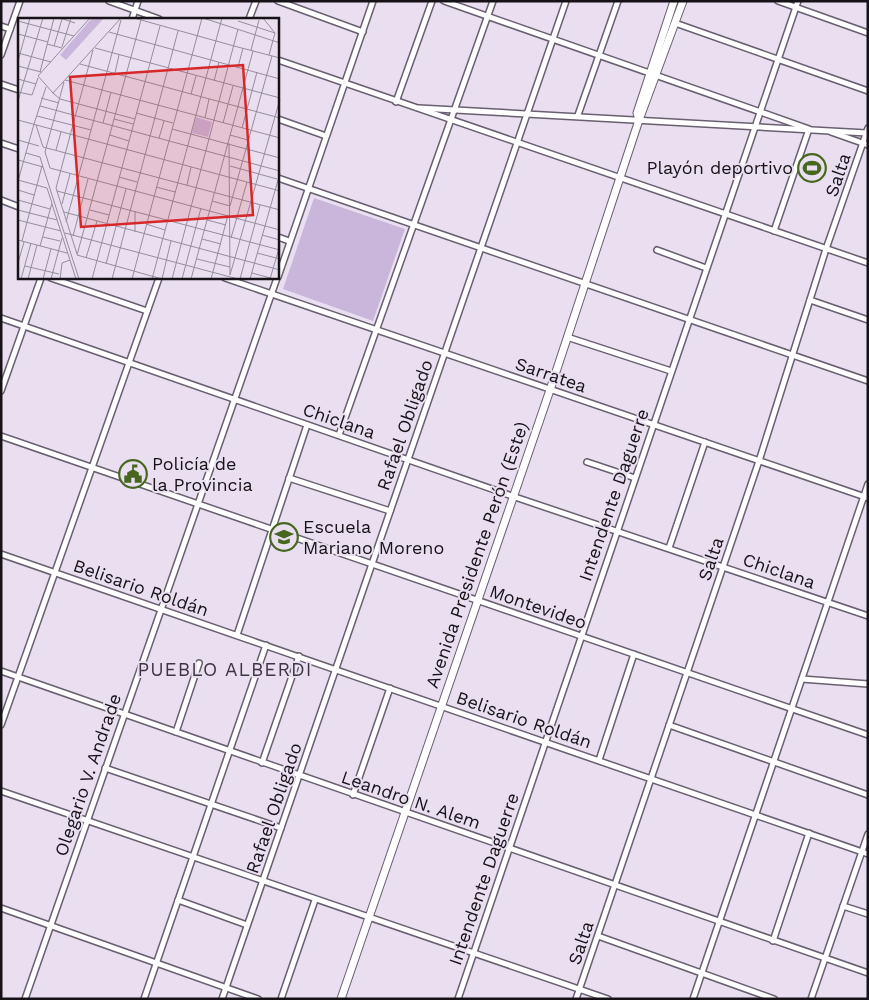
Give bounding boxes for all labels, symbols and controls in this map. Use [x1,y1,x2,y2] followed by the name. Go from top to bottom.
[18,18,279,279] inset map
[820,150,855,199] street label: Salta
[797,153,827,183] sports icon: Playón deportivo
[646,157,793,178] place label: Playón deportivo
[513,353,590,396] street label: Sarratea
[372,357,437,493] street label: Rafael Obligado
[300,398,378,443] street label: Chiclana
[574,406,653,584] street label: Intendente Daguerre
[421,419,532,691] street label: Avenida Presidente Perón (Este)
[152,453,253,495] place label: Policía de la Provincia
[118,459,148,489] public building icon: Policía de la Provincia
[303,516,444,558] place label: Escuela Mariano Moreno
[269,522,299,552] school or university icon: Escuela Mariano Moreno
[693,534,728,583] street label: Salta
[740,548,818,593] street label: Chiclana
[71,555,212,621] street label: Belisario Roldán
[487,580,589,633] street label: Montevideo
[138,658,312,681] district label: PUEBLO ALBERDI
[454,687,595,753] street label: Belisario Roldán
[50,691,125,859] street label: Olegario V. Andrade
[241,740,306,876] street label: Rafael Obligado
[339,766,484,833] street label: Leandro N. Alem
[444,790,523,968] street label: Intendente Daguerre
[563,918,598,967] street label: Salta

